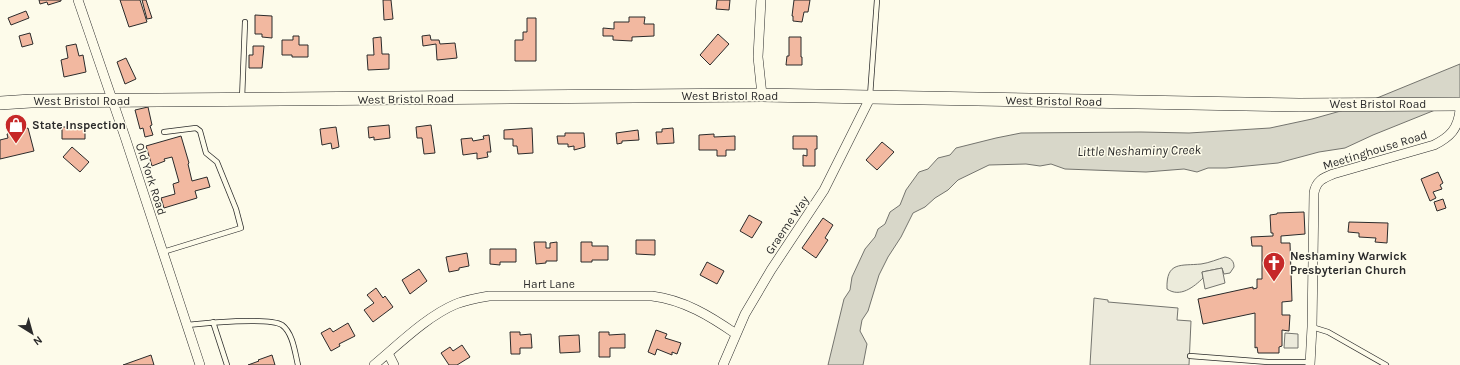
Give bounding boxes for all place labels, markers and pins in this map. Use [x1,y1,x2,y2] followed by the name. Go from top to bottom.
[3,112,29,145] shop icon: State Inspection
[32,118,126,132] place label: State Inspection
[1290,249,1407,277] place label: Neshaminy Warwick Presbyterian Church
[1261,250,1287,283] church icon: Neshaminy Warwick Presbyterian Church

